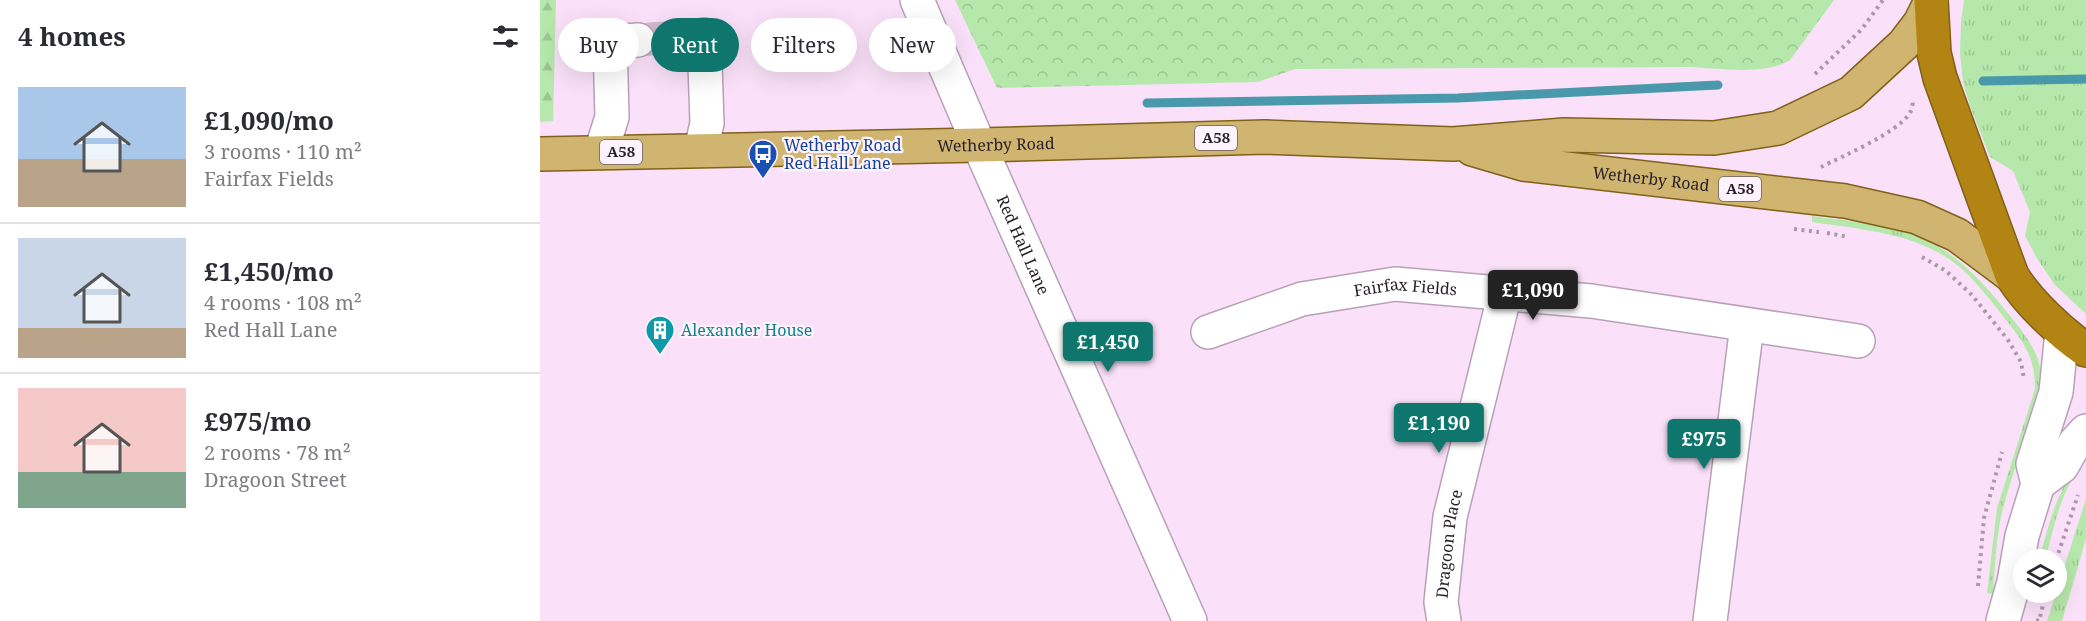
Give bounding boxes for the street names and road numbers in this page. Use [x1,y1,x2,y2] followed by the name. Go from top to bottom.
[1195,126,1237,150] road number: A58
[937,132,1055,157] street label: Wetherby Road
[600,140,642,164] road number: A58
[1591,161,1711,196] street label: Wetherby Road
[1719,177,1761,201] road number: A58
[992,192,1055,298] street label: Red Hall Lane
[1352,273,1458,302] street label: Fairfax Fields
[1430,487,1467,599] street label: Dragoon Place

